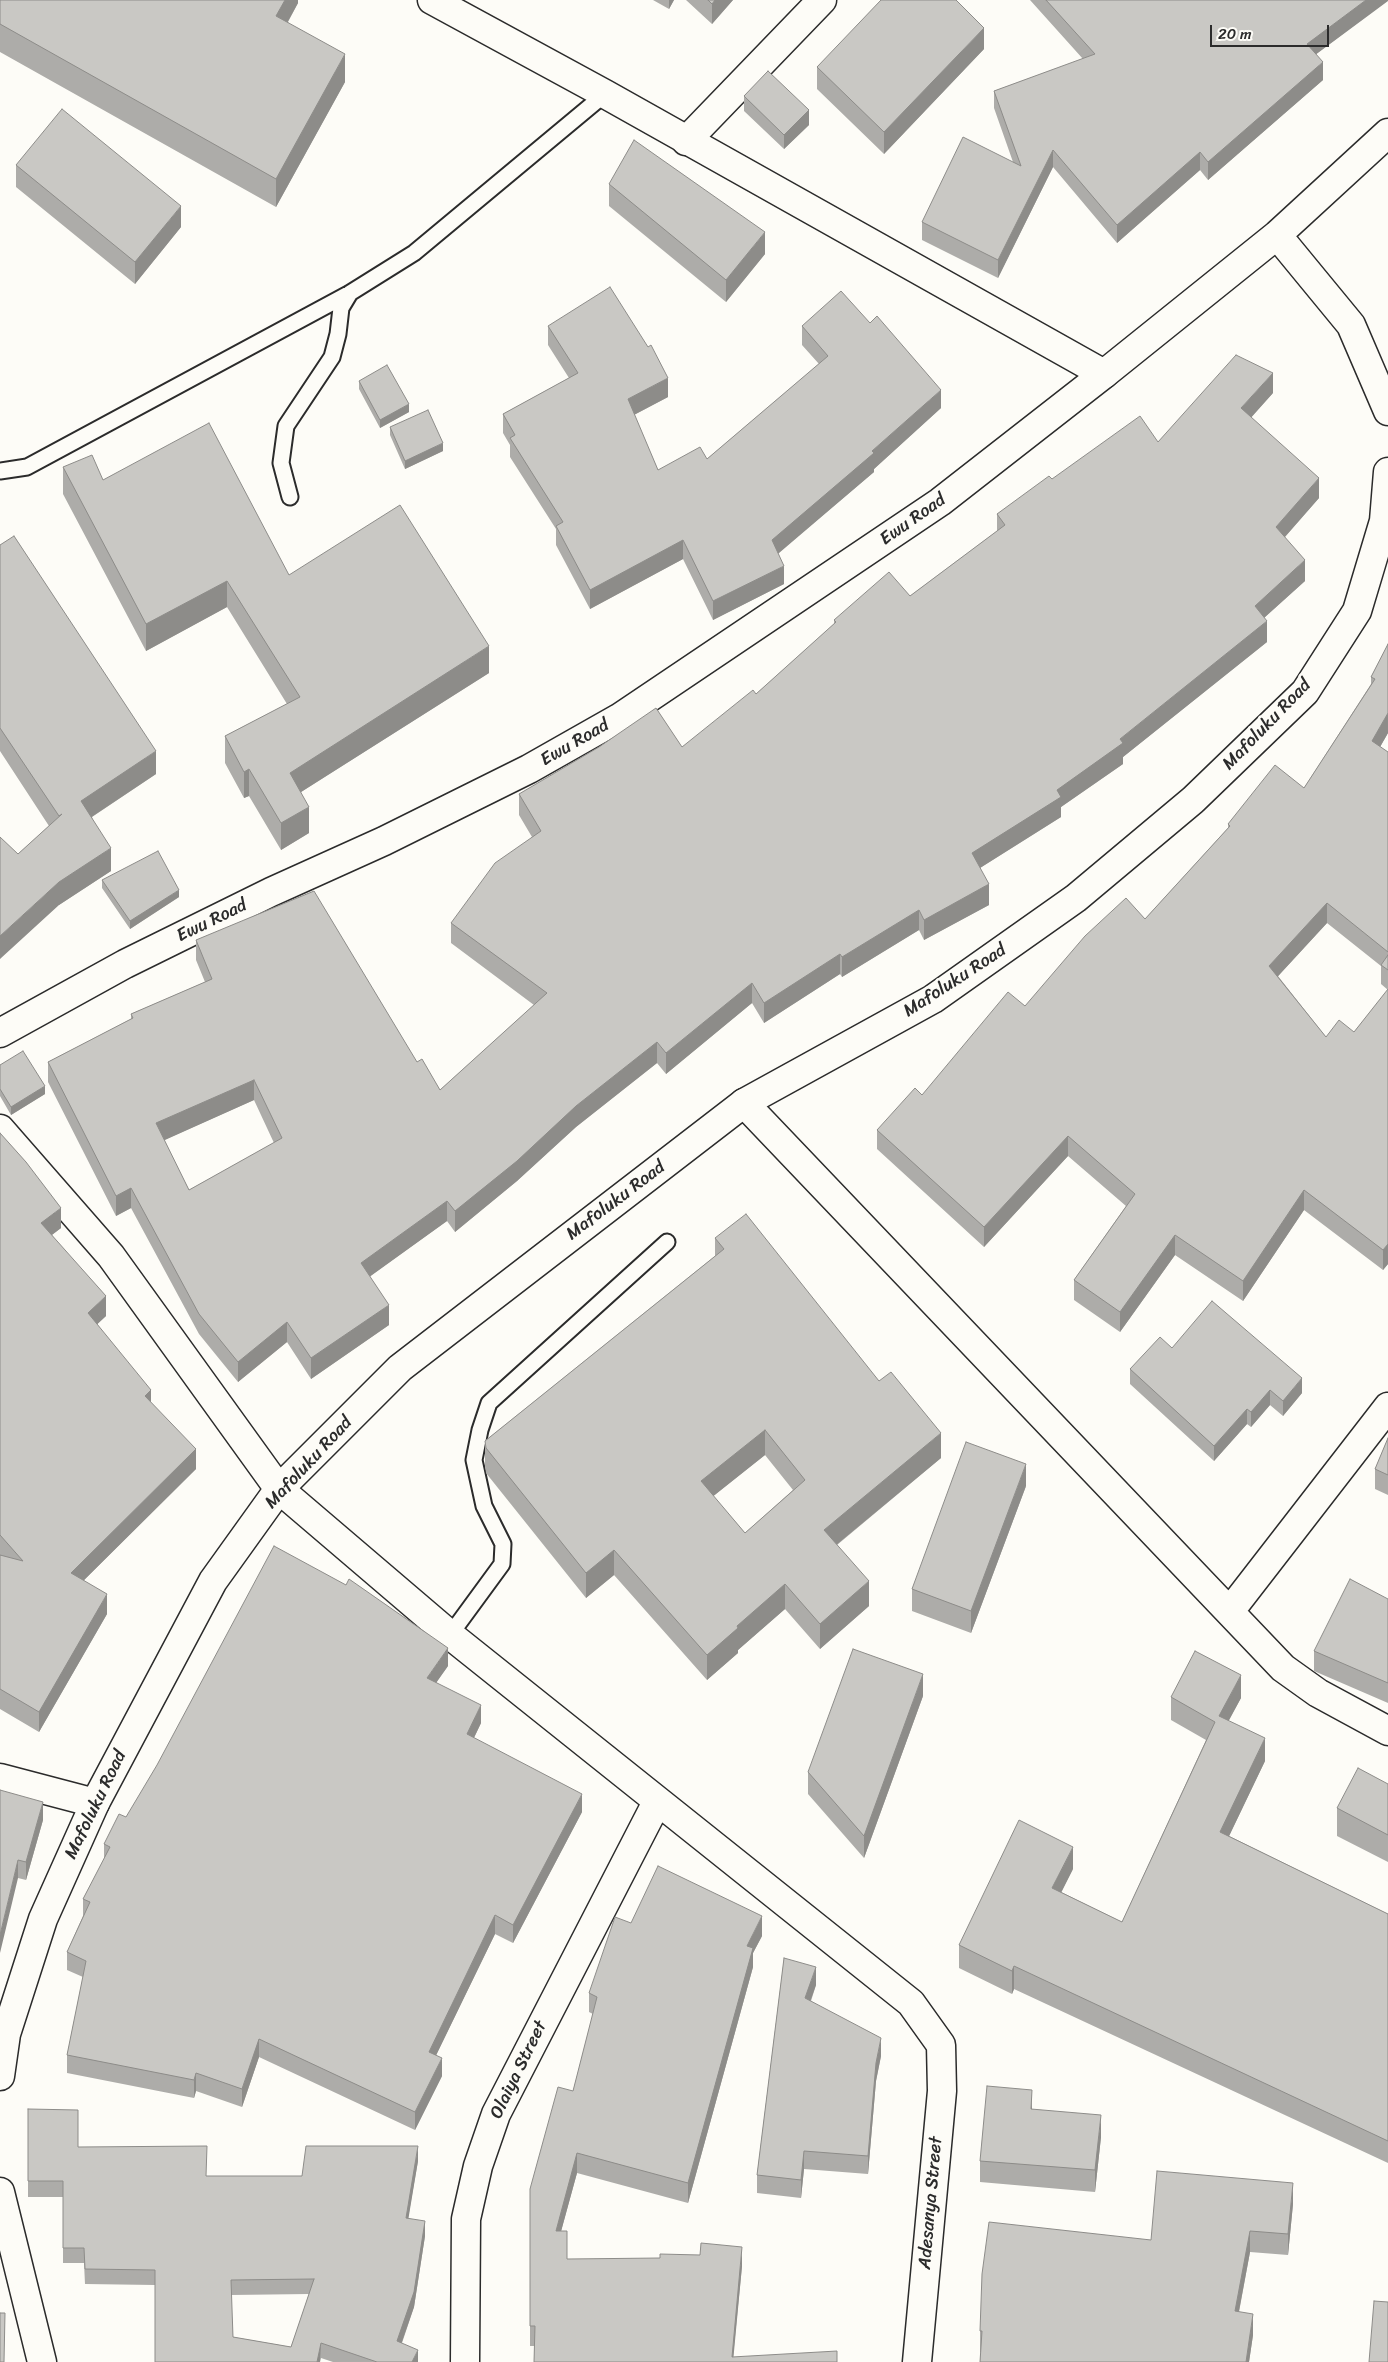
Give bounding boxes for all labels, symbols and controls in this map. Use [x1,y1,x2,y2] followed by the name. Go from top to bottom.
[1213,15,1332,47] scale bar
[1218,21,1252,47] text: 20 m
[876,490,950,550] street label: Ewu Road
[1218,675,1316,775] street label: Mafoluku Road
[537,715,613,771] street label: Ewu Road
[173,895,251,947] street label: Ewu Road
[900,940,1010,1022] street label: Mafoluku Road
[562,1157,670,1245] street label: Mafoluku Road
[261,1412,357,1514] street label: Mafoluku Road
[60,1747,132,1863] street label: Mafoluku Road
[486,2018,552,2122] street label: Olaiya Street
[914,2136,948,2270] street label: Adesanya Street

